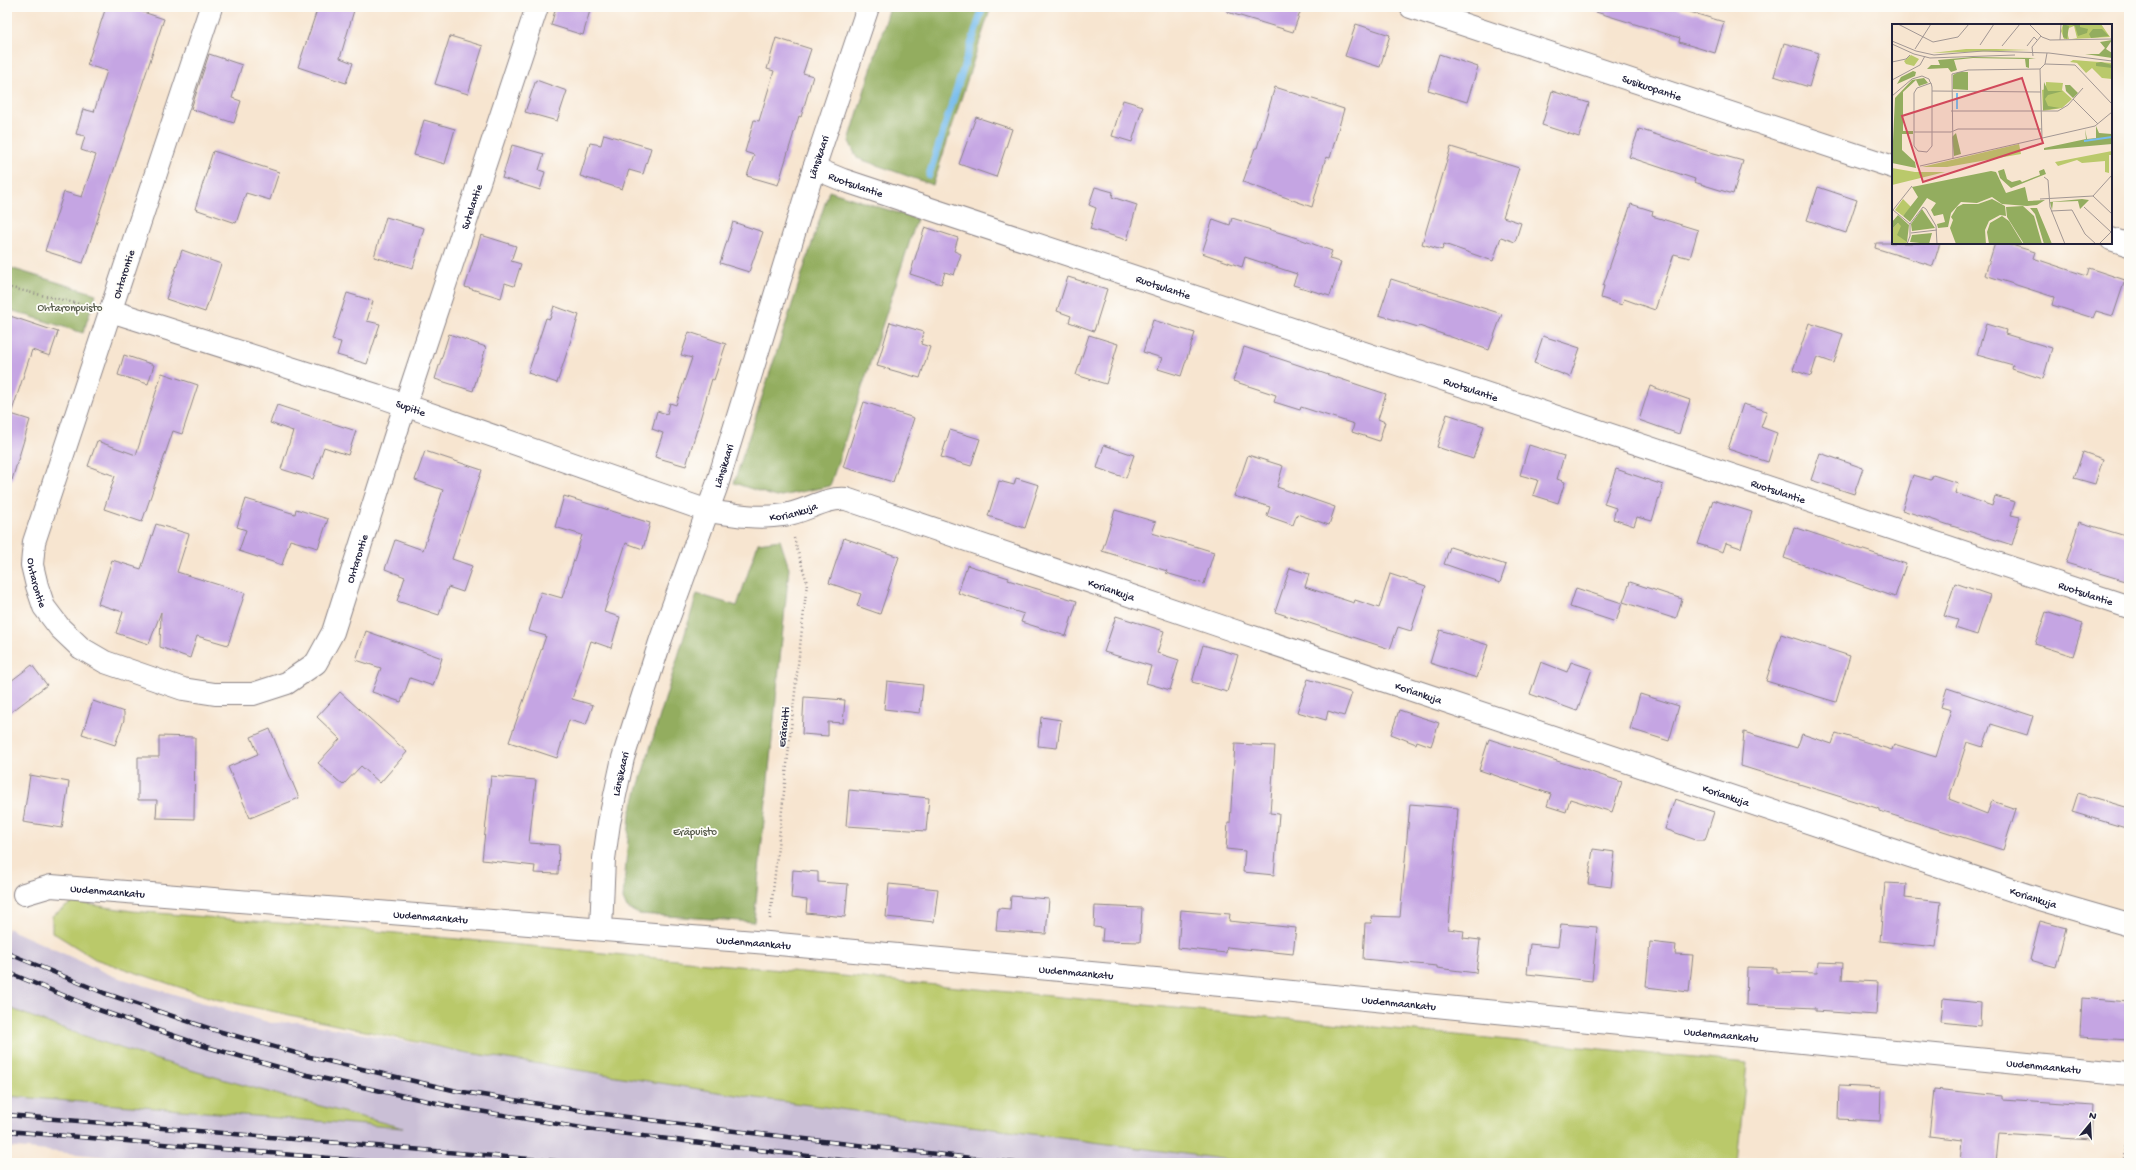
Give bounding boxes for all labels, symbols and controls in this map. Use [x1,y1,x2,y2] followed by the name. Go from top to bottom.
[1892,24,2112,244] inset map
[1620,73,1683,104] street label: Susikuopantie
[807,134,833,181] street label: Länsikaari
[826,171,884,201] street label: Ruotsulantie
[460,183,486,231] street label: Sutelantie
[111,248,139,300] street label: Ohtarontie
[1134,274,1192,303] street label: Ruotsulantie
[37,303,103,315] park label: Ohtaronpuisto
[1441,376,1499,405] street label: Ruotsulantie
[394,398,427,420] street label: Supitie
[712,443,737,490] street label: Länsikaari
[1749,478,1807,507] street label: Ruotsulantie
[769,500,820,524] street label: Koriankuja
[345,533,372,585] street label: Ohtarontie
[24,557,48,610] street label: Ohtarontie
[1086,577,1137,605] street label: Koriankuja
[2056,580,2114,609] street label: Ruotsulantie
[1393,681,1444,708] street label: Koriankuja
[777,706,793,748] street label: Eräraitti
[611,750,633,797] street label: Länsikaari
[1700,783,1751,810] street label: Koriankuja
[673,827,717,839] park label: Eräpuisto
[70,884,145,901] street label: Uudenmaankatu
[2008,886,2059,912] street label: Koriankuja
[393,909,468,927] street label: Uudenmaankatu
[716,935,791,953] street label: Uudenmaankatu
[1038,964,1114,983] street label: Uudenmaankatu
[1361,995,1436,1014] street label: Uudenmaankatu
[1683,1026,1759,1046] street label: Uudenmaankatu
[2006,1058,2081,1077] street label: Uudenmaankatu
[2070,1104,2110,1144] north arrow
[2087,1110,2098,1123] text: N

